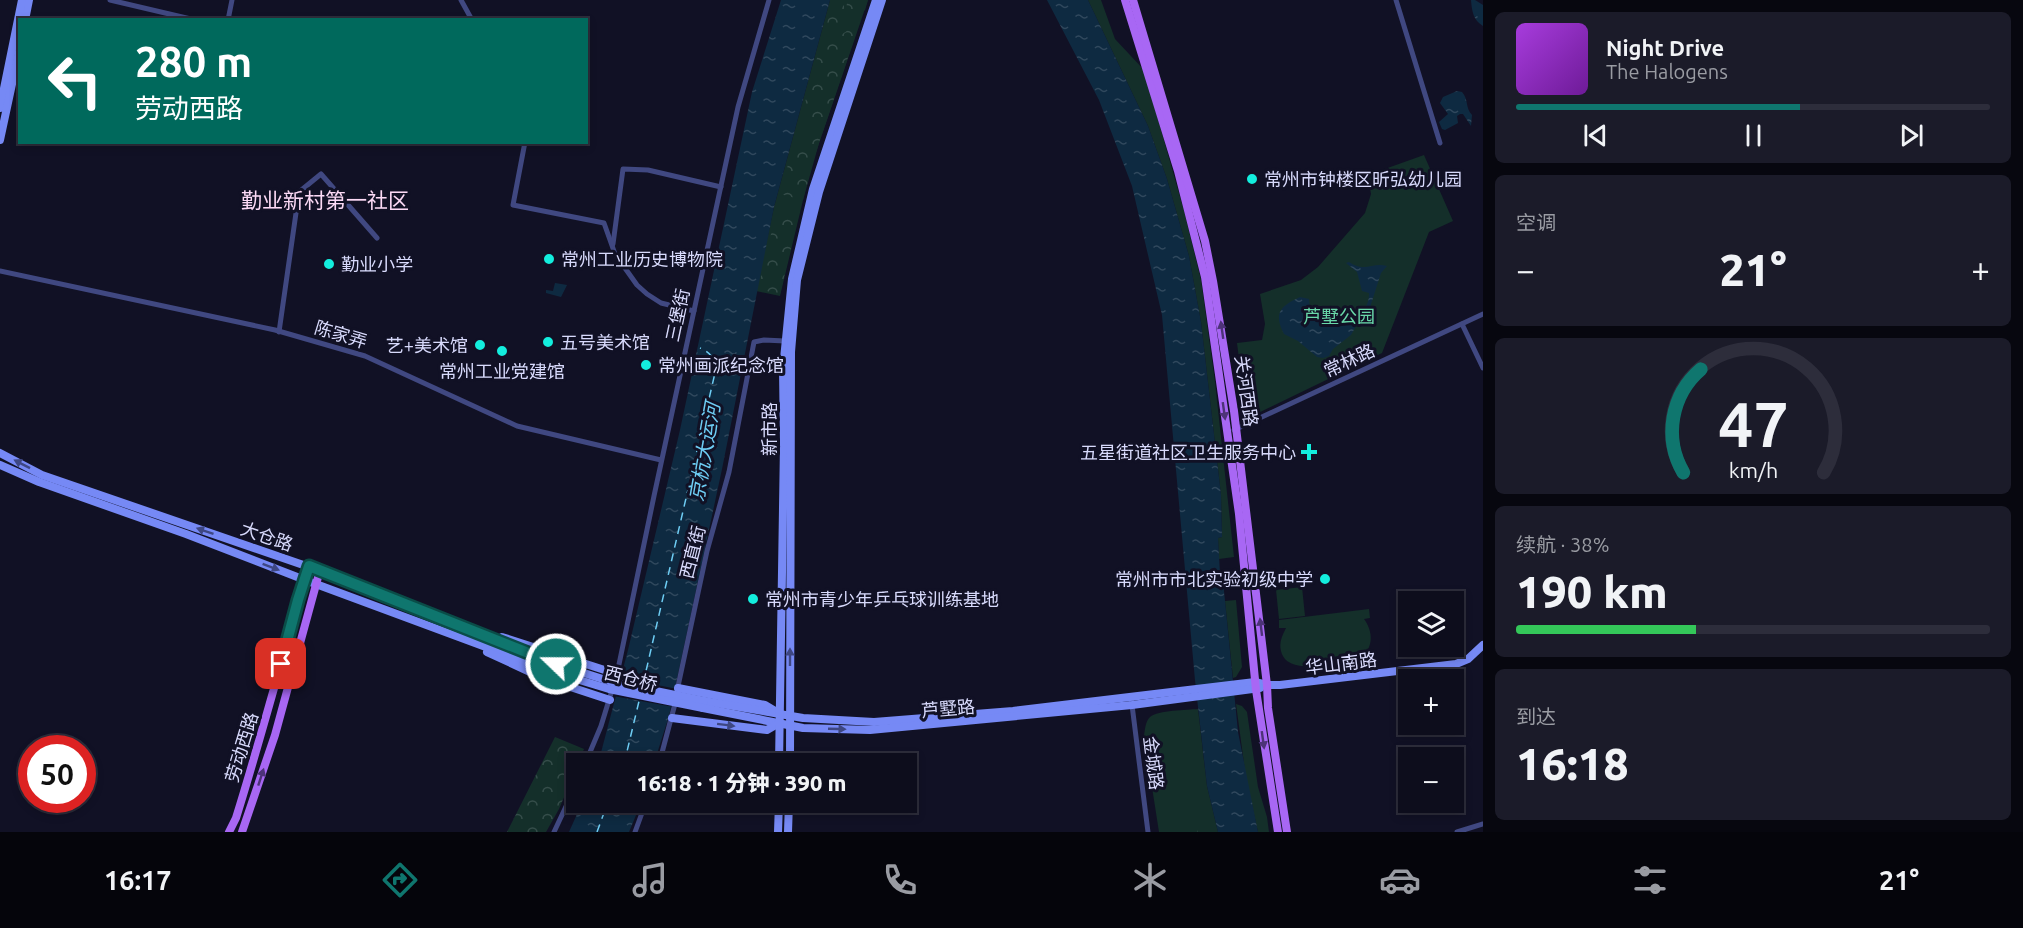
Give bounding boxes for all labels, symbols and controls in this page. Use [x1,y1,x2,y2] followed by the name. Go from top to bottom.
[1606,35,1724,60] text: Night Drive
[135,38,252,85] text: 280 m
[36,42,114,120] icon: left
[1606,60,1728,83] text: The Halogens
[135,93,243,123] text: 劳动西路
[1579,119,1612,152] icon: previous
[1737,119,1770,152] icon: pause
[1895,119,1928,152] icon: next
[1264,169,1462,189] place label: 常州市钟楼区昕弘幼儿园
[1245,172,1259,186] marker: 常州市钟楼区昕弘幼儿园
[241,188,409,212] district label: 勤业新村第一社区
[1516,211,1556,234] text: 空调
[1719,244,1787,295] text: 21°
[561,249,723,269] place label: 常州工业历史博物院
[1516,251,1535,288] text: −
[1971,251,1990,288] text: +
[542,252,556,266] marker: 常州工业历史博物院
[341,254,413,274] place label: 勤业小学
[322,257,336,271] marker: 勤业小学
[662,287,692,343] street label: 三堡街
[1303,306,1375,326] park label: 芦墅公园
[312,317,370,351] street label: 陈家弄
[1218,320,1227,339] one-way arrow
[560,332,650,352] place label: 五号美术馆
[386,335,468,355] place label: 艺+美术馆
[541,335,555,349] marker: 五号美术馆
[473,338,487,352] marker: 艺+美术馆
[1320,340,1378,380] street label: 常林路
[495,344,509,358] marker: 常州工业党建馆
[1232,354,1262,428] street label: 关河西路
[658,355,784,375] place label: 常州画派纪念馆
[639,358,653,372] marker: 常州画派纪念馆
[439,361,565,381] place label: 常州工业党建馆
[1718,389,1788,459] text: 47
[684,397,725,503] water label: 京杭大运河
[759,402,779,456] street label: 新市路
[1219,402,1228,421] one-way arrow
[1080,442,1296,462] place label: 五星街道社区卫生服务中心
[1300,443,1318,461] marker: 五星街道社区卫生服务中心
[1728,458,1778,482] text: km/h
[13,460,31,470] one-way arrow
[238,518,296,554] street label: 大仓路
[676,523,708,581] street label: 西直街
[196,526,214,536] one-way arrow
[1516,533,1609,556] text: 续航 · 38%
[262,562,280,572] one-way arrow
[1516,566,1668,617] text: 190 km
[1115,569,1313,589] place label: 常州市市北实验初级中学
[1318,572,1332,586] marker: 常州市市北实验初级中学
[765,589,999,609] place label: 常州市青少年乒乓球训练基地
[1398,591,1464,813] map controls
[1398,591,1464,657] button: layers
[746,592,760,606] marker: 常州市青少年乒乓球训练基地
[1256,618,1266,637] one-way arrow
[524,632,588,696] position arrow
[255,638,306,689] pin
[264,647,297,680] icon: arrive
[785,648,795,667] one-way arrow
[1304,649,1378,677] street label: 华山南路
[602,662,660,694] street label: 西仓桥
[1398,669,1464,735] button: +
[920,696,976,720] street label: 芦墅路
[1516,705,1556,728] text: 到达
[221,710,261,784] street label: 劳动西路
[717,720,736,730] one-way arrow
[828,724,847,734] one-way arrow
[1259,731,1268,750] one-way arrow
[18,735,96,813] speed limit sign: 50
[1141,735,1167,791] street label: 金城路
[1516,738,1629,789] text: 16:18
[1398,747,1464,813] button: −
[257,768,266,786] one-way arrow
[636,770,847,795] text: 16:18 · 1 分钟 · 390 m
[379,859,421,901] icon: directions
[629,859,671,901] icon: music
[879,859,921,901] icon: phone
[1129,859,1171,901] icon: climate
[1379,859,1421,901] icon: car
[1629,859,1671,901] icon: filters
[104,865,172,895] text: 16:17
[1879,865,1919,895] text: 21°

